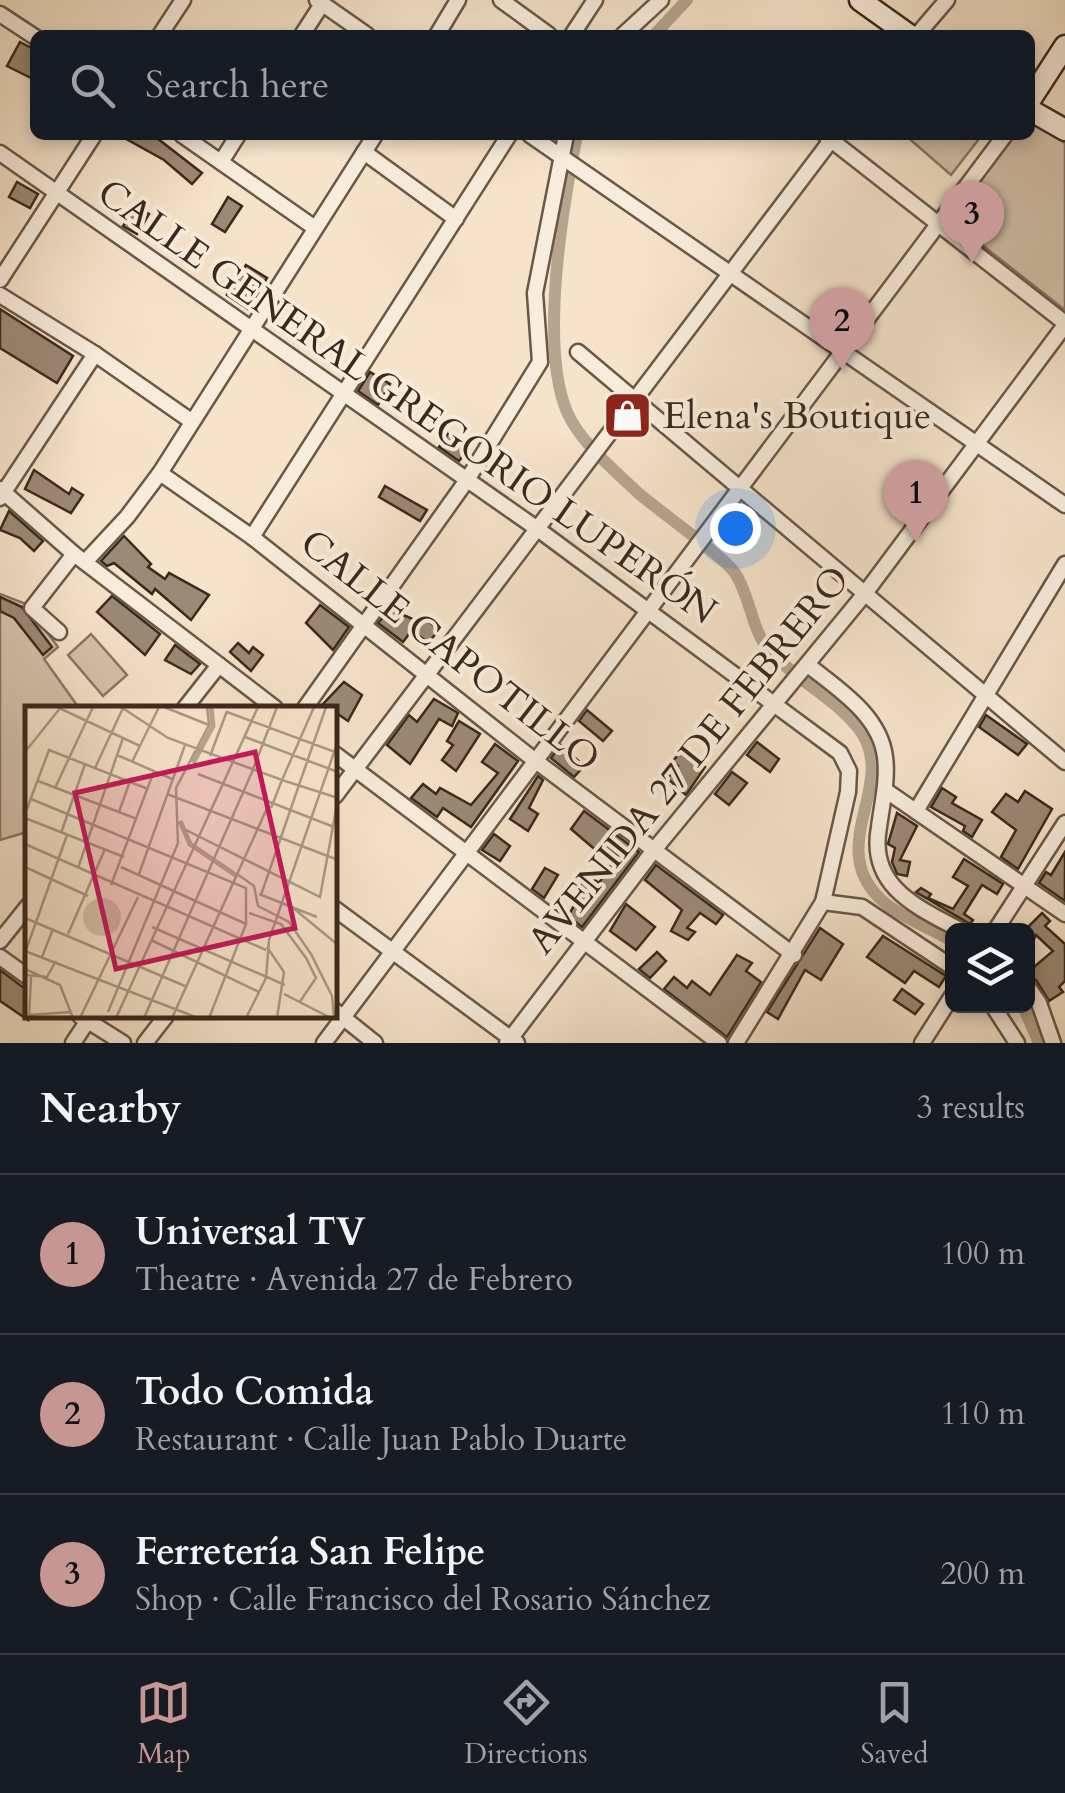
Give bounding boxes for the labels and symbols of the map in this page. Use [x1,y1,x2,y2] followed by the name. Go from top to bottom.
[87,167,727,637] street label: CALLE GENERAL GREGORIO LUPERÓN
[940,180,1004,263] pin: 3
[810,288,874,370] pin: 2
[602,390,654,442] shop icon: Elena's Boutique
[663,390,931,442] place label: Elena's Boutique
[884,460,948,542] pin: 1
[710,503,761,554] your location
[289,518,611,784] street label: CALLE CAPOTILLO
[516,555,862,965] street label: AVENIDA 27 DE FEBRERO
[25,706,338,1018] inset map

